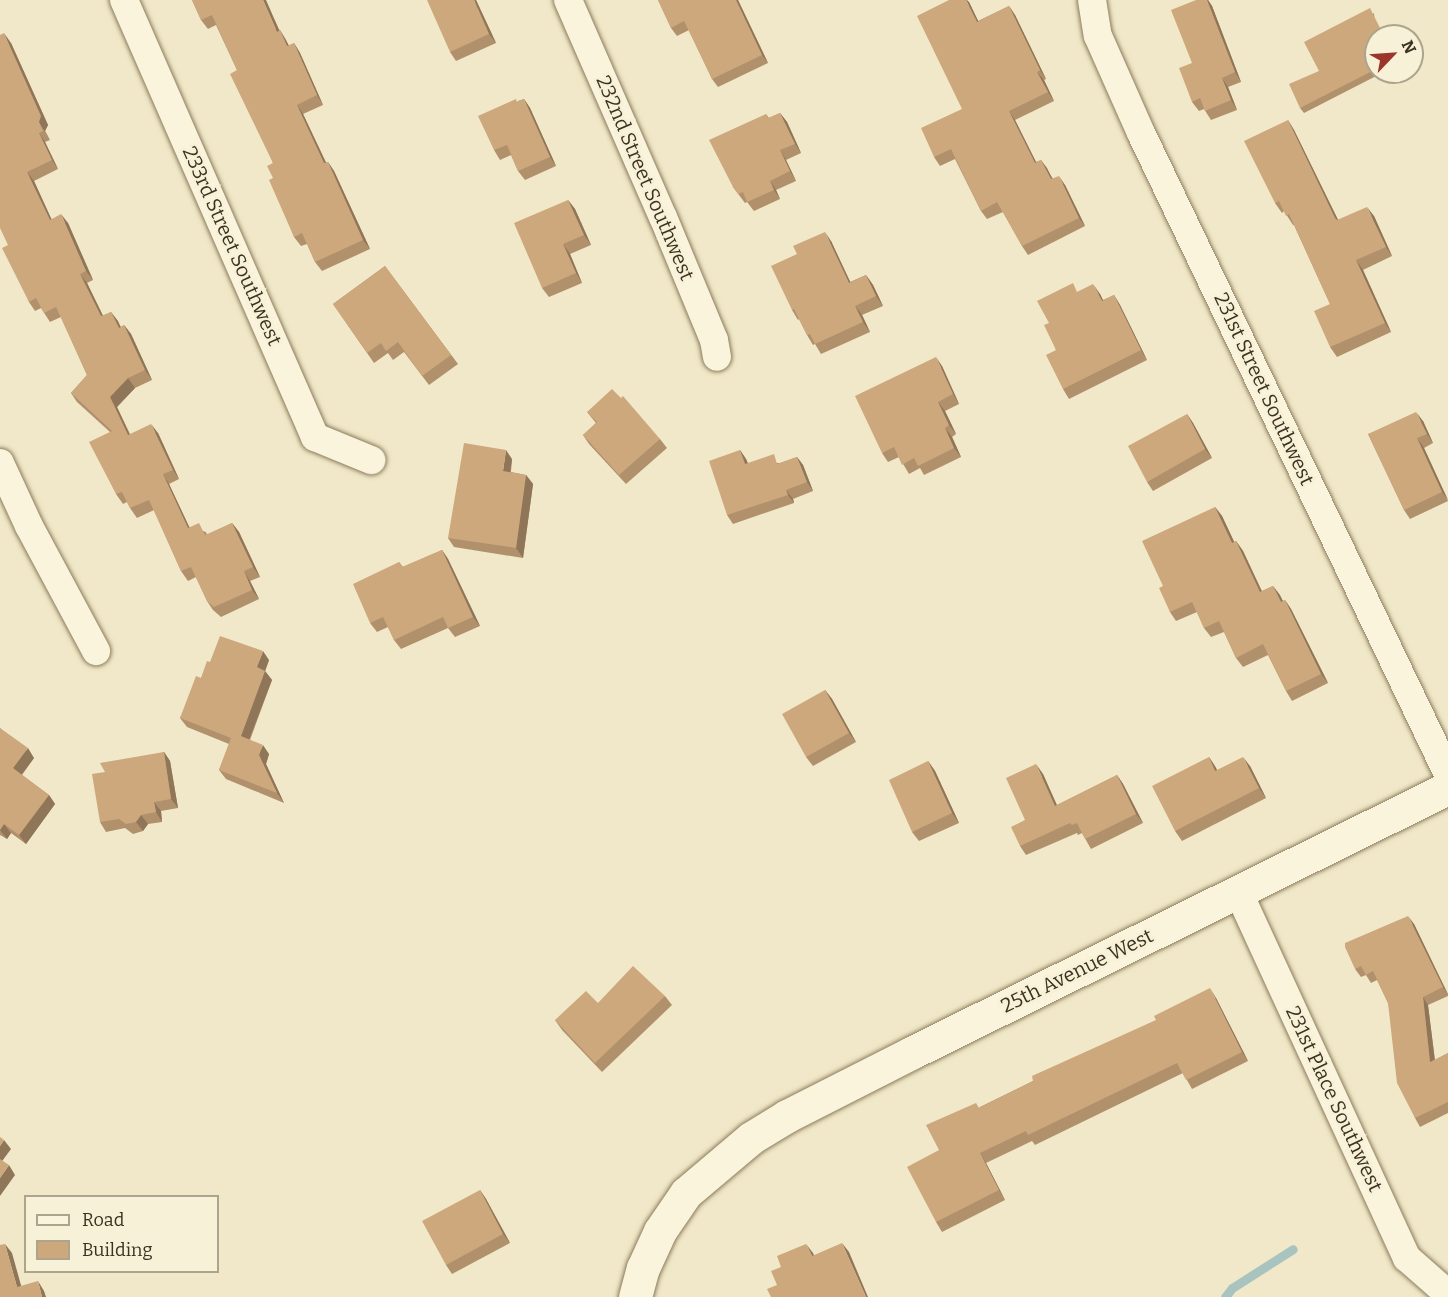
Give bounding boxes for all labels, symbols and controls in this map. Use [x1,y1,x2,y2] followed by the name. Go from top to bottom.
[1364,24,1424,84] north arrow
[1398,37,1420,57] text: N
[591,72,699,284] street label: 232nd Street Southwest
[177,143,287,349] street label: 233rd Street Southwest
[1209,289,1319,489] street label: 231st Street Southwest
[997,924,1157,1018] street label: 25th Avenue West
[1280,1002,1388,1196] street label: 231st Place Southwest
[24,1195,219,1273] legend
[82,1209,124,1231] text: Road
[82,1239,153,1261] text: Building

